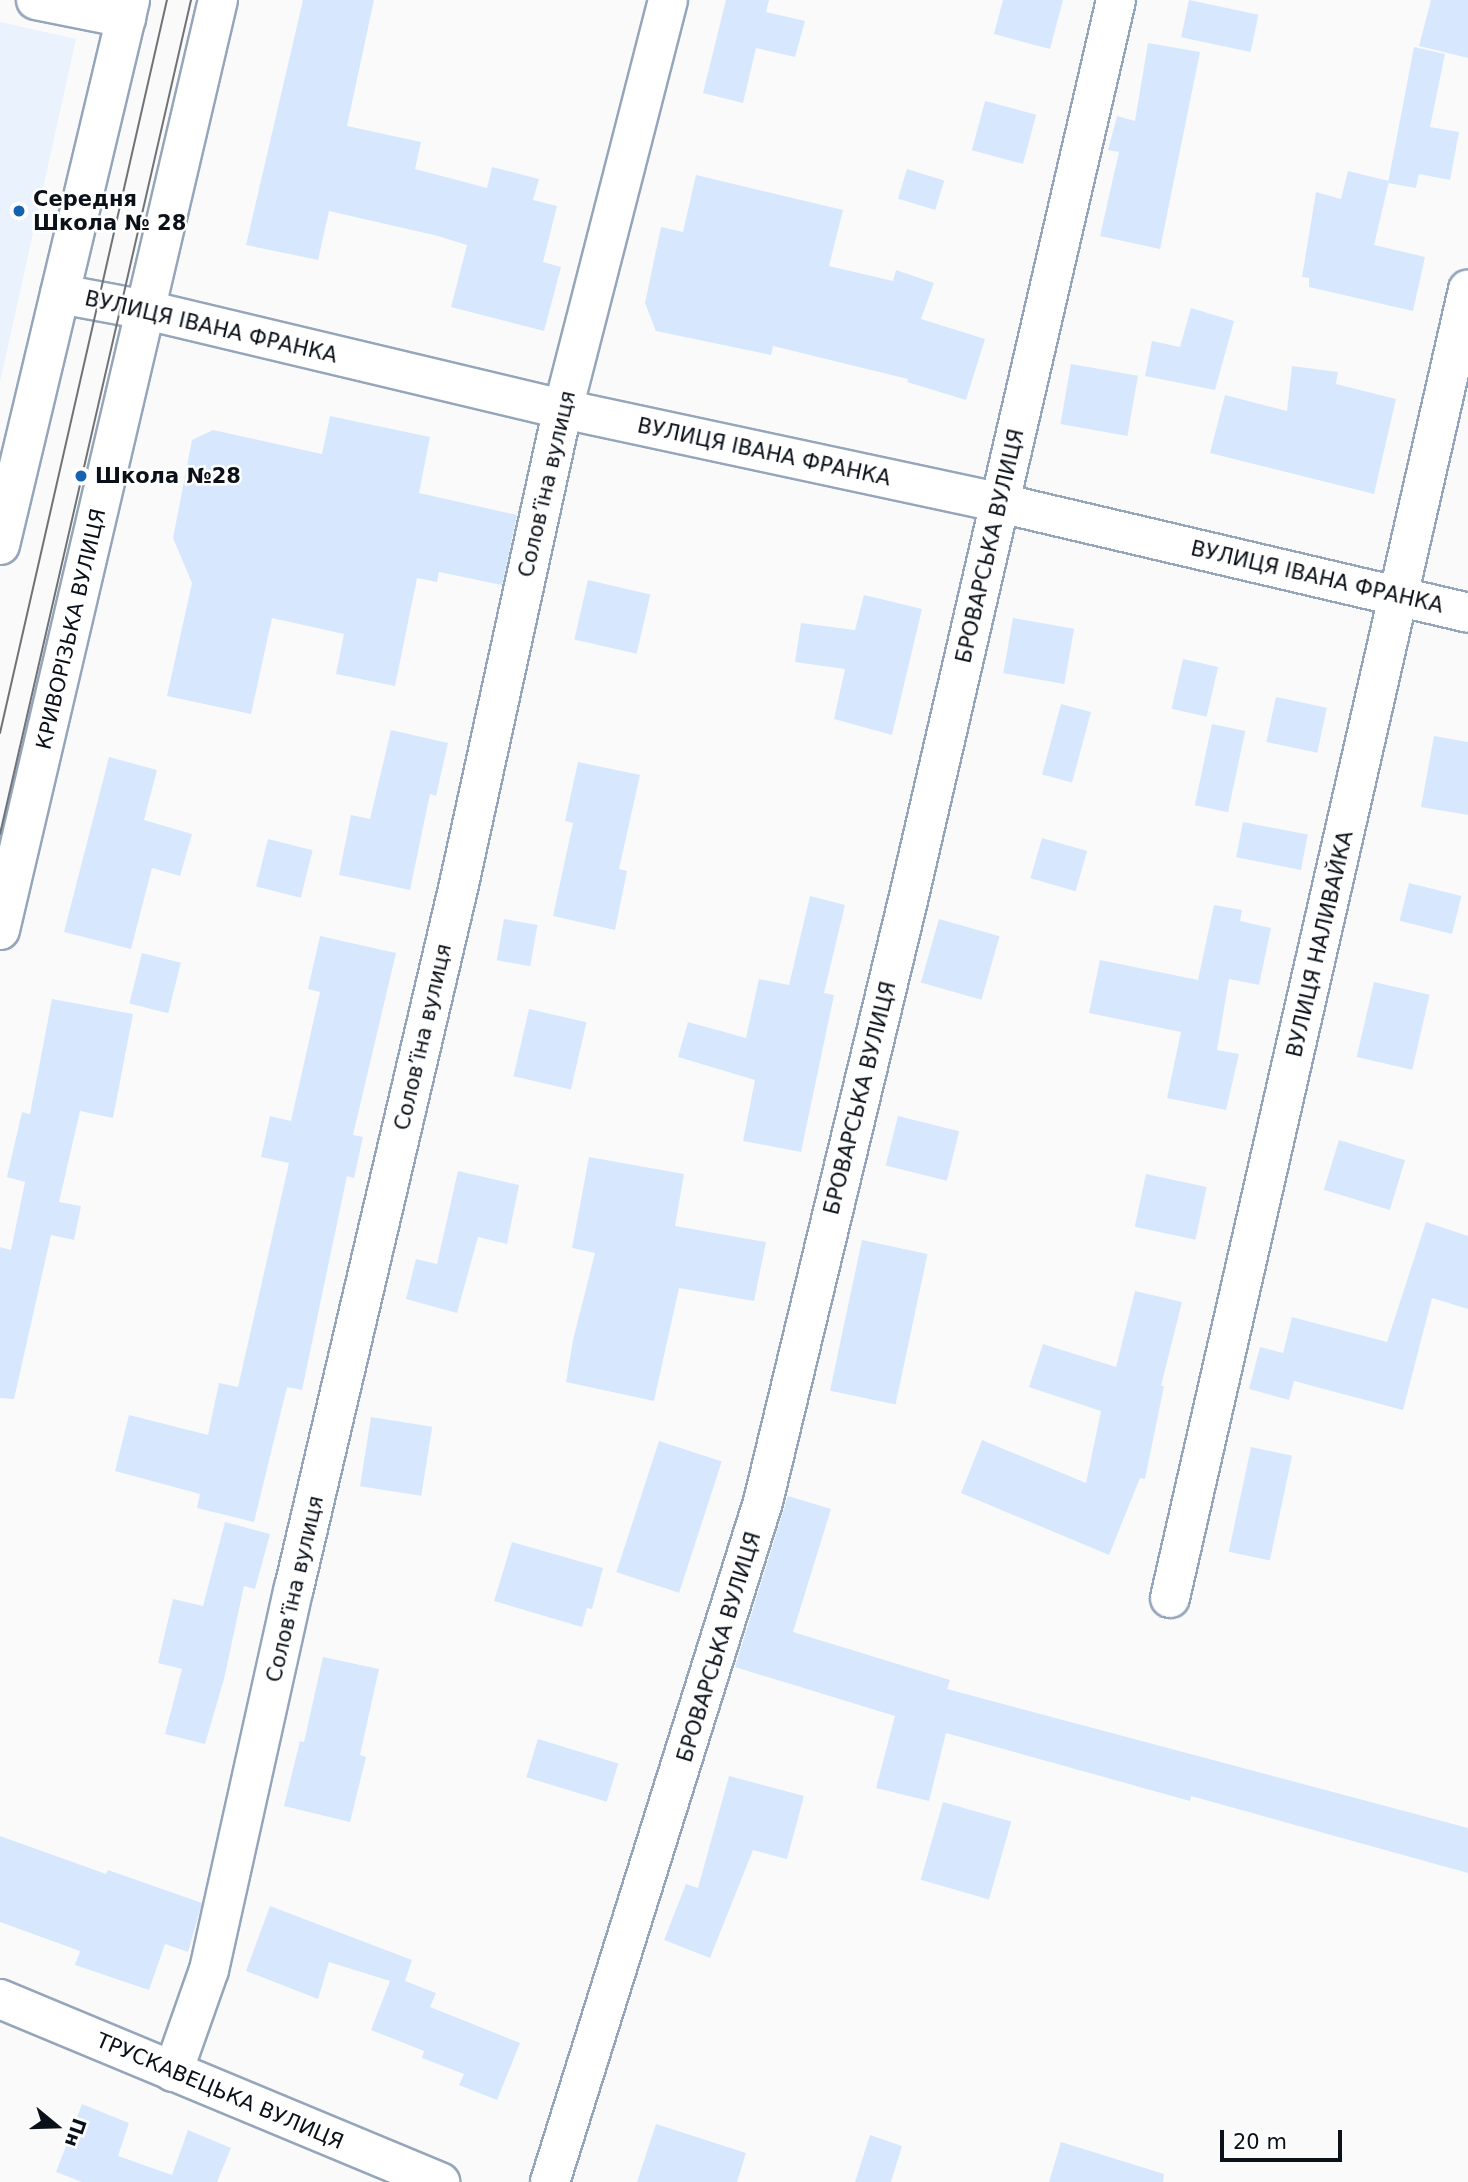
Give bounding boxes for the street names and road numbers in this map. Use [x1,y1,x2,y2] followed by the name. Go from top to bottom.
[82,286,340,368] street label: ВУЛИЦЯ ІВАНА ФРАНКА
[513,388,581,580] street label: Соловʼїна вулиця
[635,413,893,491] street label: ВУЛИЦЯ ІВАНА ФРАНКА
[951,426,1029,666] street label: БРОВАРСЬКА ВУЛИЦЯ
[31,506,111,752] street label: КРИВОРІЗЬКА ВУЛИЦЯ
[1188,536,1446,618] street label: ВУЛИЦЯ ІВАНА ФРАНКА
[1282,828,1358,1060] street label: ВУЛИЦЯ НАЛИВАЙКА
[389,941,457,1133] street label: Соловʼїна вулиця
[819,979,901,1217] street label: БРОВАРСЬКА ВУЛИЦЯ
[261,1493,329,1685] street label: Соловʼїна вулиця
[672,1529,766,1765] street label: БРОВАРСЬКА ВУЛИЦЯ
[93,2027,347,2155] street label: ТРУСКАВЕЦЬКА ВУЛИЦЯ

